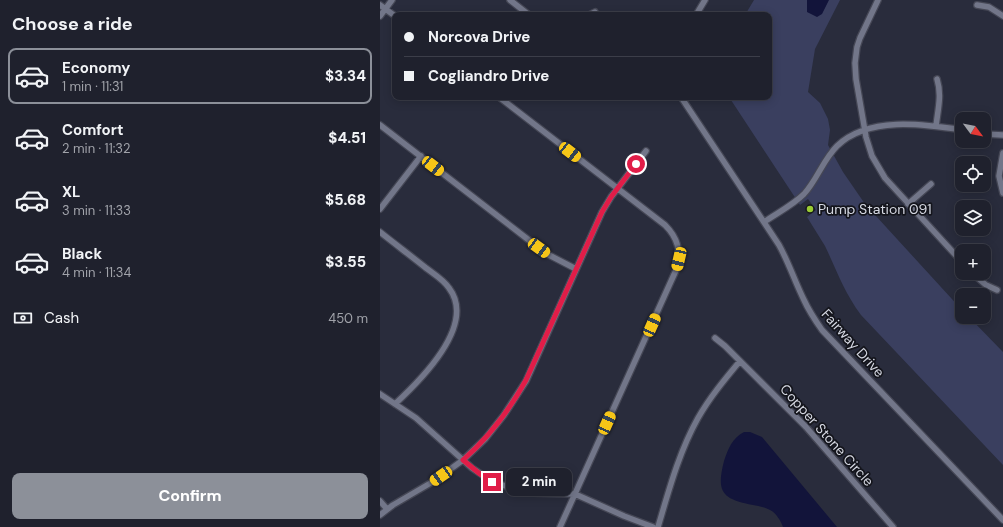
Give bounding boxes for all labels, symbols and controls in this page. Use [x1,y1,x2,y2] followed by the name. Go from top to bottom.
[12,12,133,36] text: Choose a ride
[428,27,530,47] text: Norcova Drive
[14,58,50,94] icon: car
[62,58,130,78] text: Economy
[325,66,366,86] text: $3.34
[428,66,549,86] text: Cogliandro Drive
[62,78,123,95] text: 1 min · 11:31
[955,112,991,148] north arrow
[955,112,991,324] map controls
[14,120,50,156] icon: car
[62,120,123,140] text: Comfort
[328,128,366,148] text: $4.51
[62,140,131,157] text: 2 min · 11:32
[557,140,583,164] car
[420,154,446,178] car
[627,155,645,173] route start
[955,156,991,192] button: locate
[14,182,50,218] icon: car
[62,182,80,202] text: XL
[325,190,366,210] text: $5.68
[818,200,932,218] place label: Pump Station 091
[955,200,991,236] button: layers
[62,202,131,219] text: 3 min · 11:33
[805,204,815,214] marker: Pump Station 091
[526,236,552,260] car
[14,244,50,280] icon: car
[62,244,102,264] text: Black
[955,244,991,280] button: +
[670,246,688,272] car
[325,252,366,272] text: $3.55
[62,264,131,281] text: 4 min · 11:34
[955,288,991,324] button: −
[818,305,888,381] street label: Fairway Drive
[12,307,34,329] icon: cash
[44,308,79,328] text: Cash
[328,310,368,327] text: 450 m
[642,312,662,338] car
[776,380,878,490] street label: Copper Stone Circle
[597,410,617,436] car
[428,464,454,488] car
[506,468,572,496] callout: 2 min
[12,473,368,519] button: Confirm
[483,473,501,491] route end
[522,473,556,490] text: 2 min

